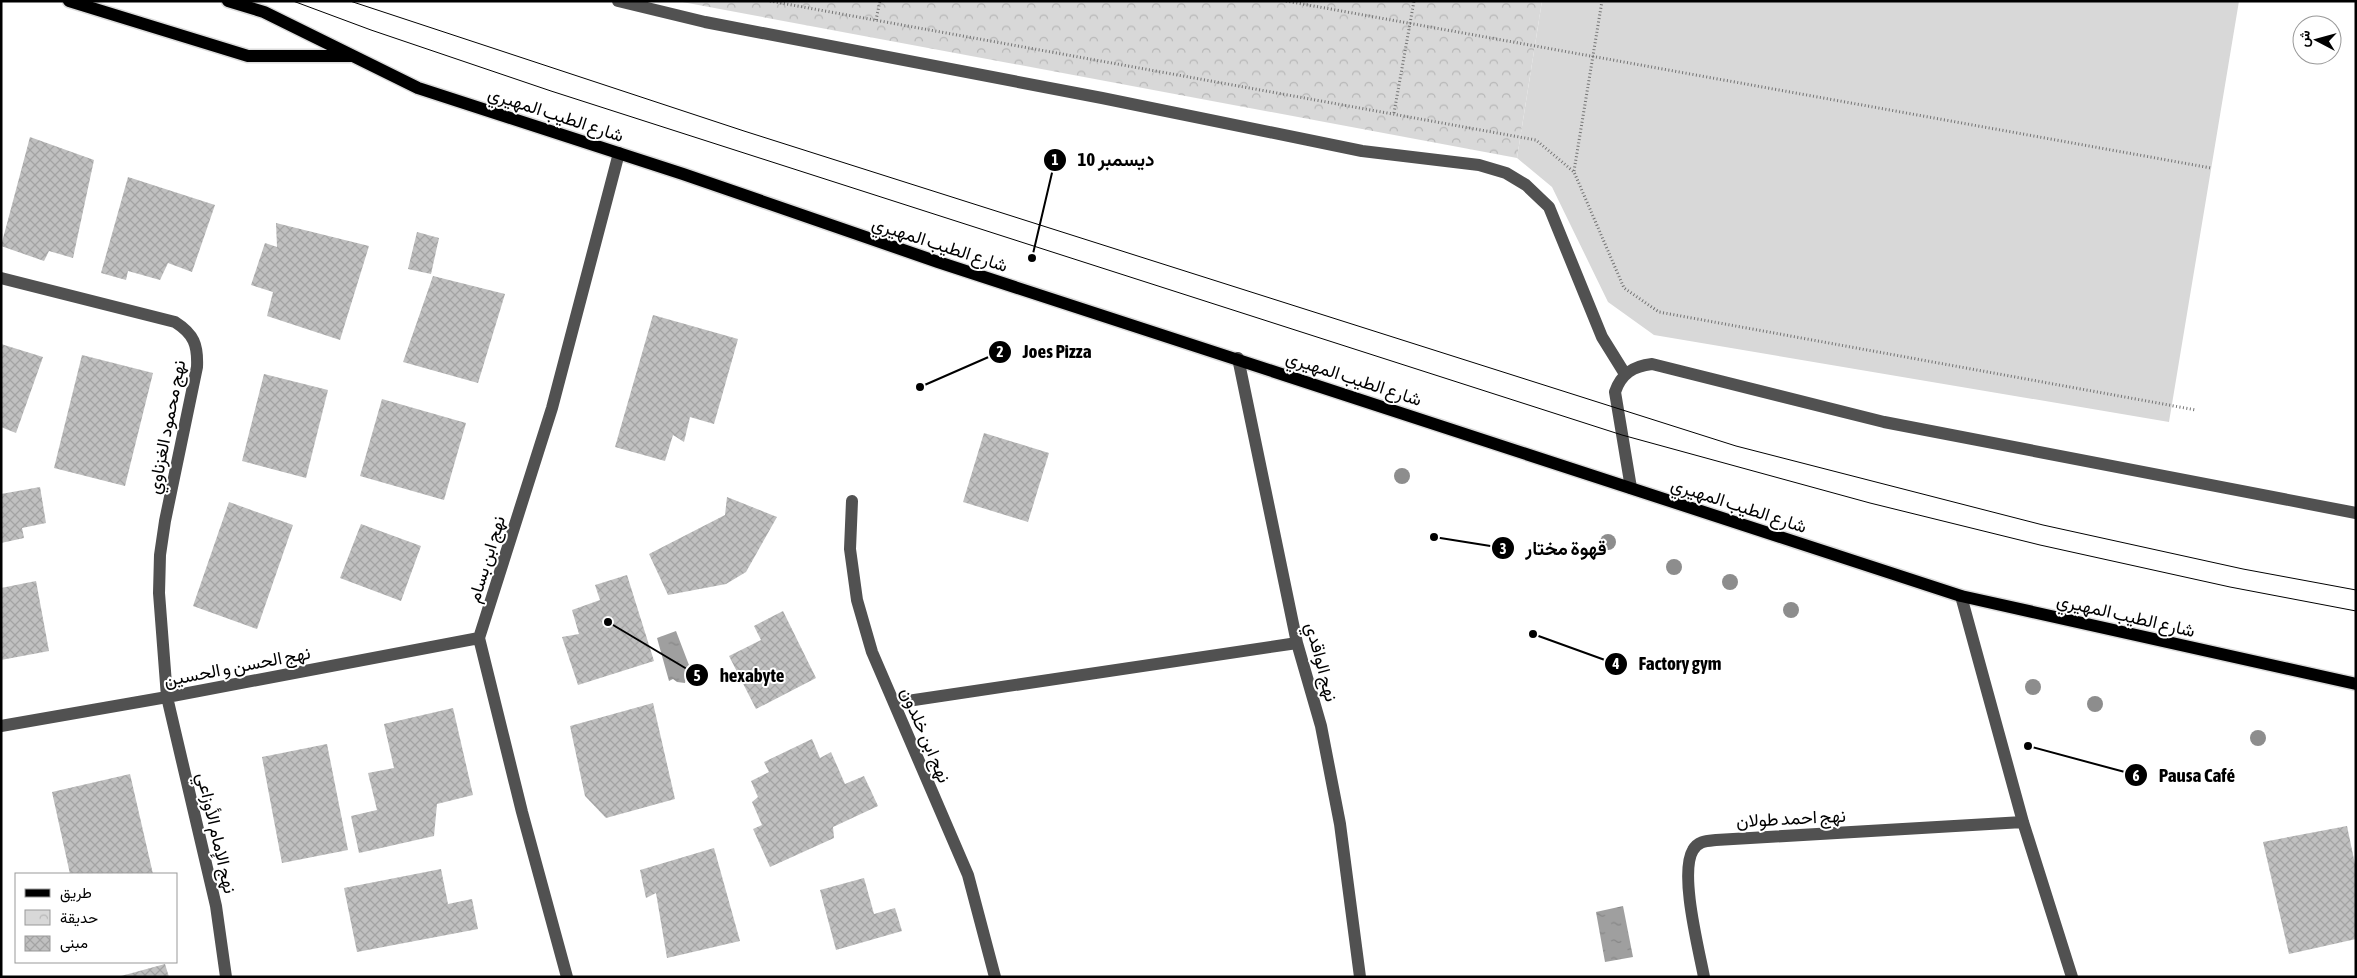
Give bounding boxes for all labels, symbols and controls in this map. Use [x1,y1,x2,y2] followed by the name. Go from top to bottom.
[2292,15,2342,65] north arrow
[2295,29,2314,48] text: ش
[484,82,626,151] street label: شارع الطيب المهيري
[1043,143,1165,177] callout: 10 ديسمبر
[1077,148,1155,172] text: 10 ديسمبر
[1051,151,1059,168] text: 1
[868,212,1010,281] street label: شارع الطيب المهيري
[988,335,1102,369] callout: Joes Pizza
[1022,340,1092,362] text: Joes Pizza
[996,343,1004,360] text: 2
[1282,346,1424,415] street label: شارع الطيب المهيري
[143,358,194,497] street label: نهج محمود الغزناوي
[1667,473,1809,542] street label: شارع الطيب المهيري
[463,513,511,606] street label: نهج ابن بسام
[1490,531,1617,565] callout: قهوة مختار
[1524,537,1607,561] text: قهوة مختار
[1499,540,1507,557] text: 3
[2054,589,2197,646] street label: شارع الطيب المهيري
[1297,620,1343,705] street label: نهج الواقدي
[162,642,312,692] street label: نهج الحسن و الحسين
[1603,647,1731,681] callout: Factory gym
[1638,652,1722,674] text: Factory gym
[1611,655,1620,672] text: 4
[684,658,794,692] callout: hexabyte
[720,664,785,686] text: hexabyte
[693,667,701,684] text: 5
[895,684,955,787] street label: نهج ابن خلدون
[2123,758,2245,792] callout: Pausa Café
[2159,764,2236,786] text: Pausa Café
[2132,767,2140,784] text: 6
[188,771,241,897] street label: نهج الإمام الأوزاعي
[1736,805,1846,833] street label: نهج احمد طولان
[15,873,178,963] legend
[60,884,92,903] text: طريق
[60,909,98,927] text: حديقة
[60,934,88,953] text: مبنى

